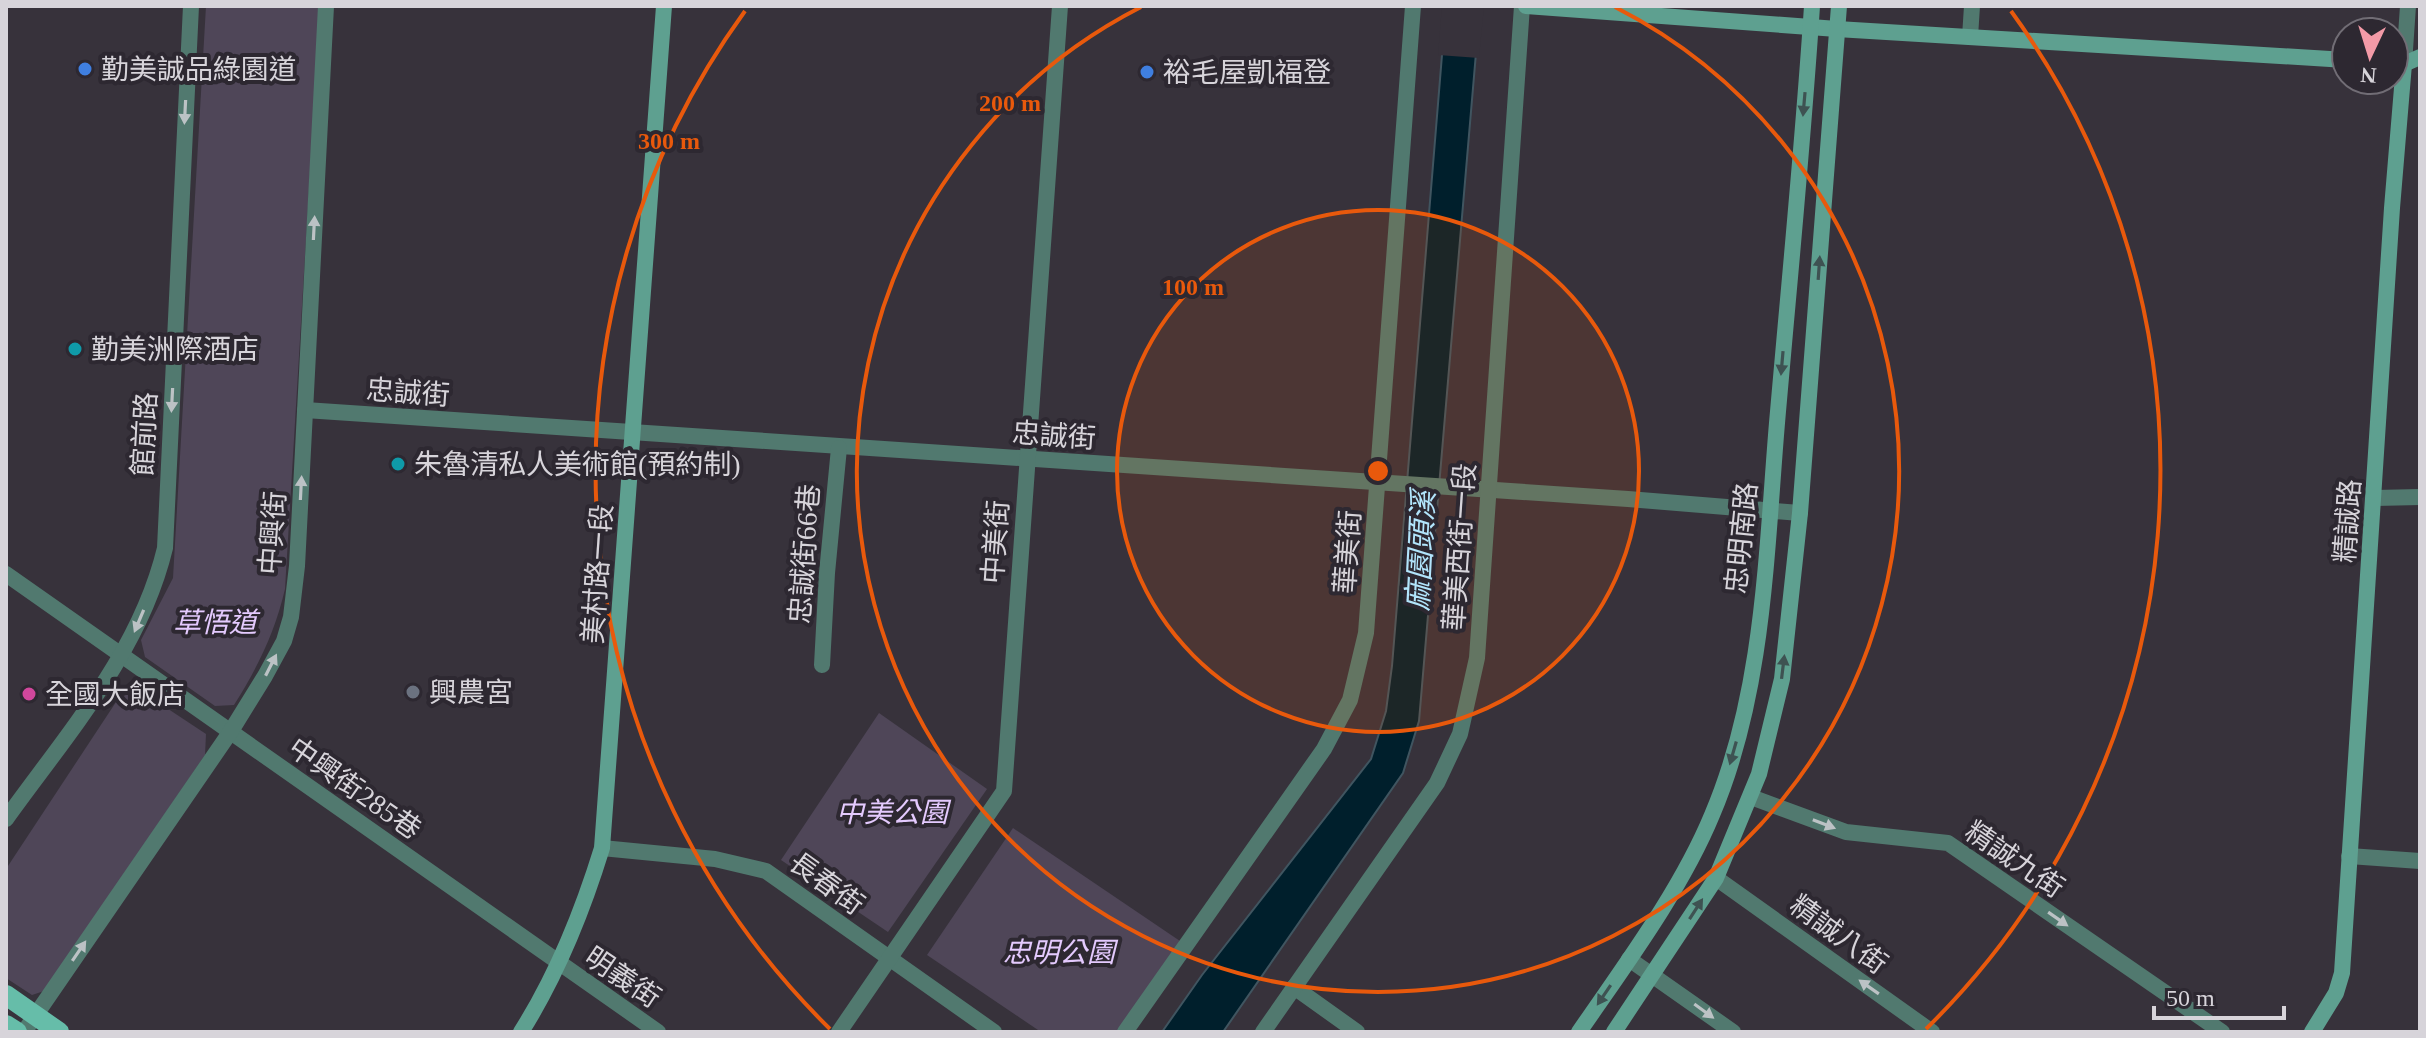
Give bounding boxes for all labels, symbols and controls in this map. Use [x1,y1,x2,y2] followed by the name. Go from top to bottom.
[2330,16,2410,96] north arrow
[101,54,297,85] place label: 勤美誠品綠園道
[1163,57,1331,88] place label: 裕毛屋凱福登
[76,60,94,78] marker: 勤美誠品綠園道
[2360,62,2377,88] text: N
[1138,63,1156,81] marker: 裕毛屋凱福登
[979,90,1041,116] text: 200 m
[1797,92,1810,117] one-way arrow
[178,100,191,125] one-way arrow
[638,128,700,154] text: 300 m
[308,215,321,240] one-way arrow
[1813,255,1826,280] one-way arrow
[1162,274,1224,300] text: 100 m
[91,334,259,365] place label: 勤美洲際酒店
[66,340,84,358] marker: 勤美洲際酒店
[1776,351,1789,376] one-way arrow
[365,374,451,411] street label: 忠誠街
[165,388,178,413] one-way arrow
[127,391,162,477] street label: 館前路
[1011,417,1097,454] street label: 忠誠街
[414,449,741,480] place label: 朱魯清私人美術館(預約制)
[389,455,407,473] marker: 朱魯清私人美術館(預約制)
[1364,457,1392,485] centre of rings
[1438,462,1481,632] street label: 華美西街一段
[295,475,308,500] one-way arrow
[2329,478,2366,564] street label: 精誠路
[1720,481,1763,595] street label: 忠明南路
[784,483,825,625] street label: 忠誠街66巷
[1401,486,1440,612] water label: 麻園頭溪
[254,490,291,576] street label: 中興街
[977,499,1014,585] street label: 中美街
[577,503,618,645] street label: 美村路一段
[1329,509,1366,595] street label: 華美街
[173,607,261,638] park label: 草悟道
[132,609,145,633] one-way arrow
[265,653,278,676] one-way arrow
[1777,654,1790,679] one-way arrow
[429,677,513,708] place label: 興農宮
[45,679,185,710] place label: 全國大飯店
[404,683,422,701] marker: 興農宮
[20,685,38,703] marker: 全國大飯店
[283,732,427,845] street label: 中興街285巷
[1726,742,1739,766] one-way arrow
[836,797,952,828] park label: 中美公園
[1960,815,2070,904] street label: 精誠九街
[1812,818,1836,831] one-way arrow
[784,846,870,921] street label: 長春街
[1784,889,1893,980] street label: 精誠八街
[1688,899,1703,920] one-way arrow
[2048,911,2069,926] one-way arrow
[1003,937,1119,968] park label: 忠明公園
[71,940,86,961] one-way arrow
[579,941,666,1014] street label: 明義街
[2154,970,2284,1020] scale bar
[1858,980,1879,995] one-way arrow
[1597,985,1612,1006] one-way arrow
[2166,985,2215,1011] text: 50 m
[1694,1003,1715,1018] one-way arrow

